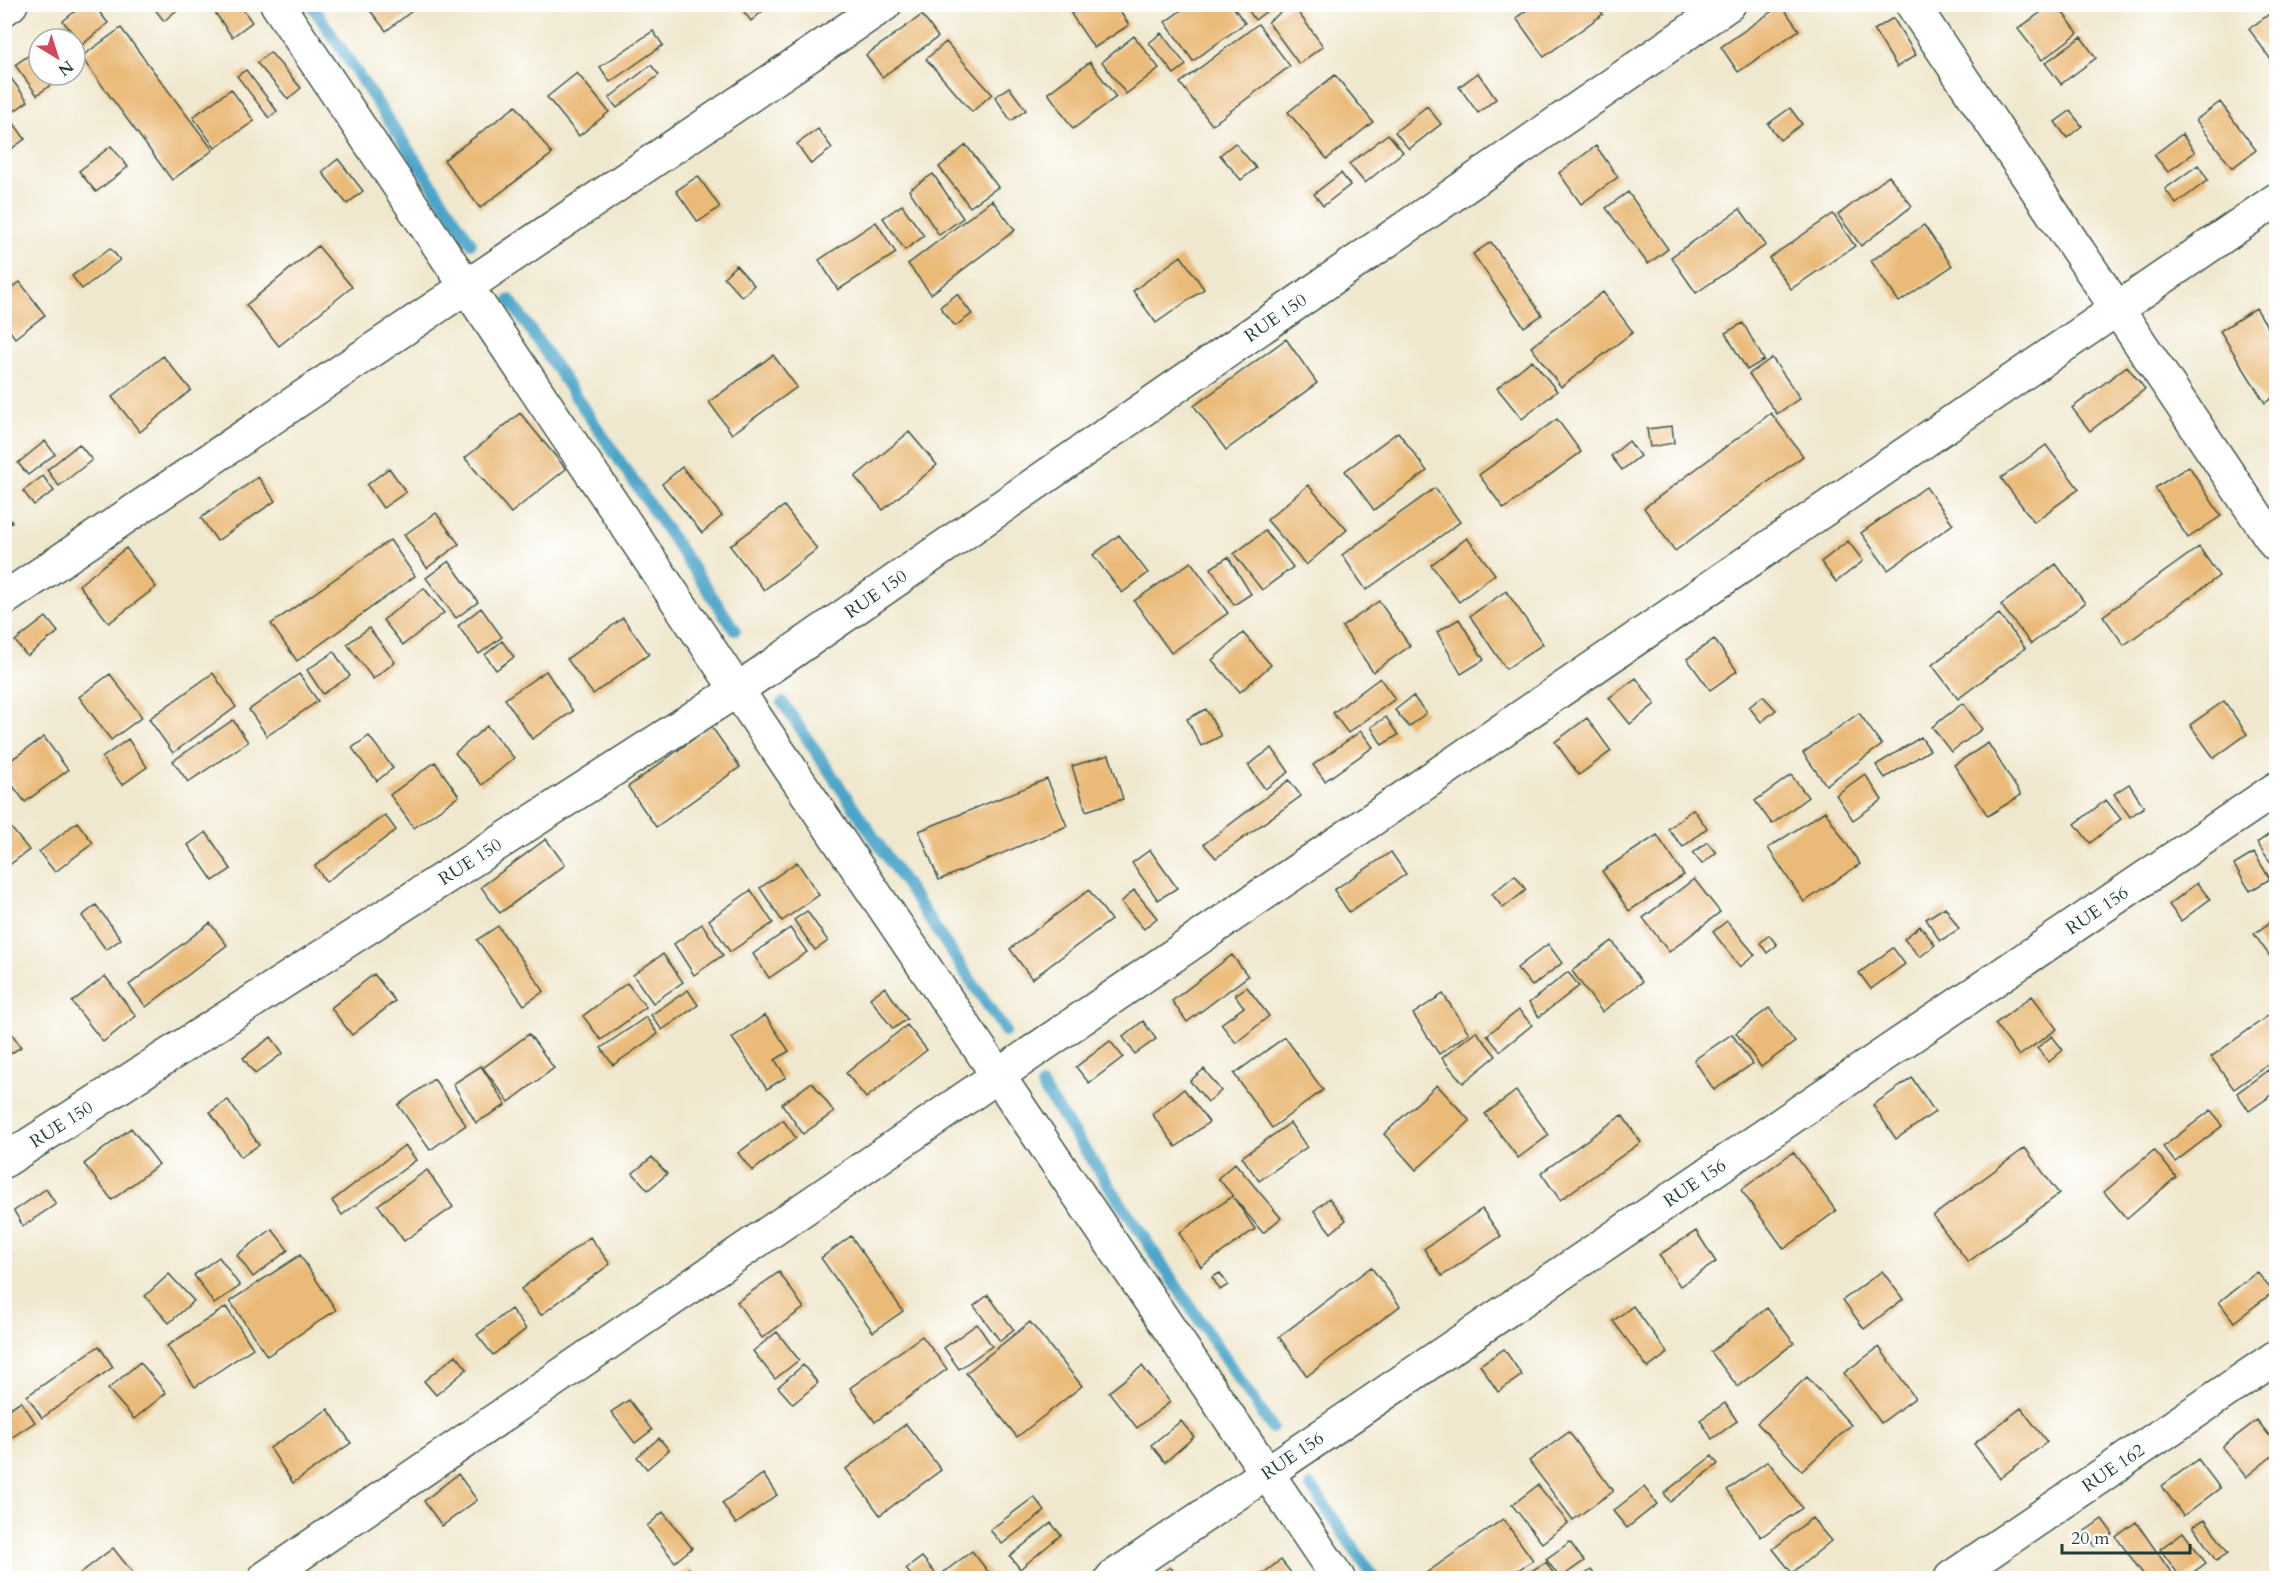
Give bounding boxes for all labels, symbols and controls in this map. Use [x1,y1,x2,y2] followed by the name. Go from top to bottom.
[27,27,87,87] north arrow
[53,55,78,81] text: N
[1239,287,1312,348] street label: RUE 150
[840,564,912,624] street label: RUE 150
[434,832,507,891] street label: RUE 150
[2061,880,2133,941] street label: RUE 156
[25,1095,98,1154] street label: RUE 150
[1658,1153,1731,1213] street label: RUE 156
[1256,1425,1329,1486] street label: RUE 156
[2077,1438,2149,1498] street label: RUE 162
[2062,1517,2190,1555] scale bar
[2071,1526,2110,1551] text: 20 m

